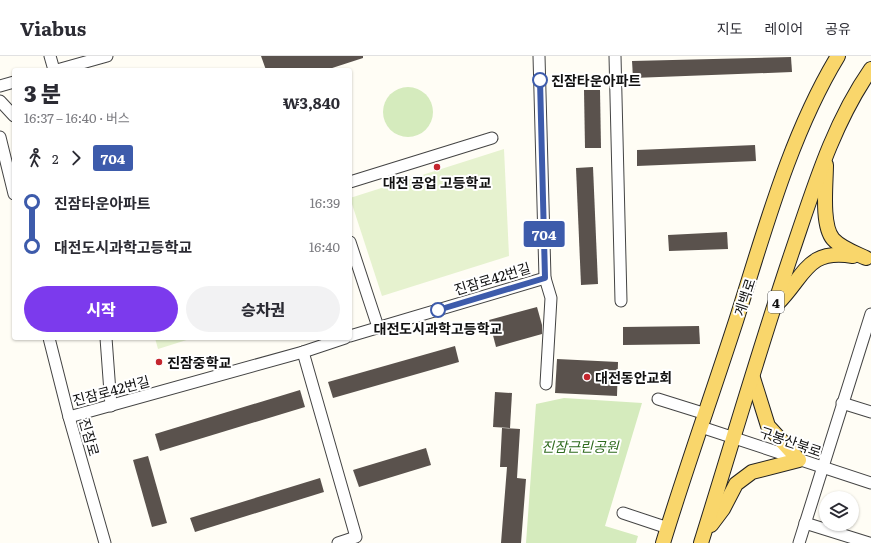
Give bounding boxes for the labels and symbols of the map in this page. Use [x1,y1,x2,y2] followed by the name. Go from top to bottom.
[551,70,641,90] place label: 진잠타운아파트
[532,72,548,88] marker: 진잠타운아파트
[432,162,442,172] marker: 대전 공업 고등학교
[383,172,491,192] place label: 대전 공업 고등학교
[521,221,567,247] line badge: 704
[451,257,533,299] street label: 진잠로42번길
[729,275,760,318] street label: 계백로
[768,291,784,313] road number: 4
[430,302,446,318] marker: 대전도시과학고등학교
[374,318,503,338] place label: 대전도시과학고등학교
[167,352,232,372] place label: 진잠중학교
[154,357,164,367] marker: 진잠중학교
[595,367,672,387] place label: 대전동안교회
[70,370,152,410] street label: 진잠로42번길
[582,372,592,382] marker: 대전동안교회
[75,416,105,458] street label: 진잠로
[757,421,825,461] street label: 구봉산북로
[541,436,620,456] park label: 진잠근린공원

